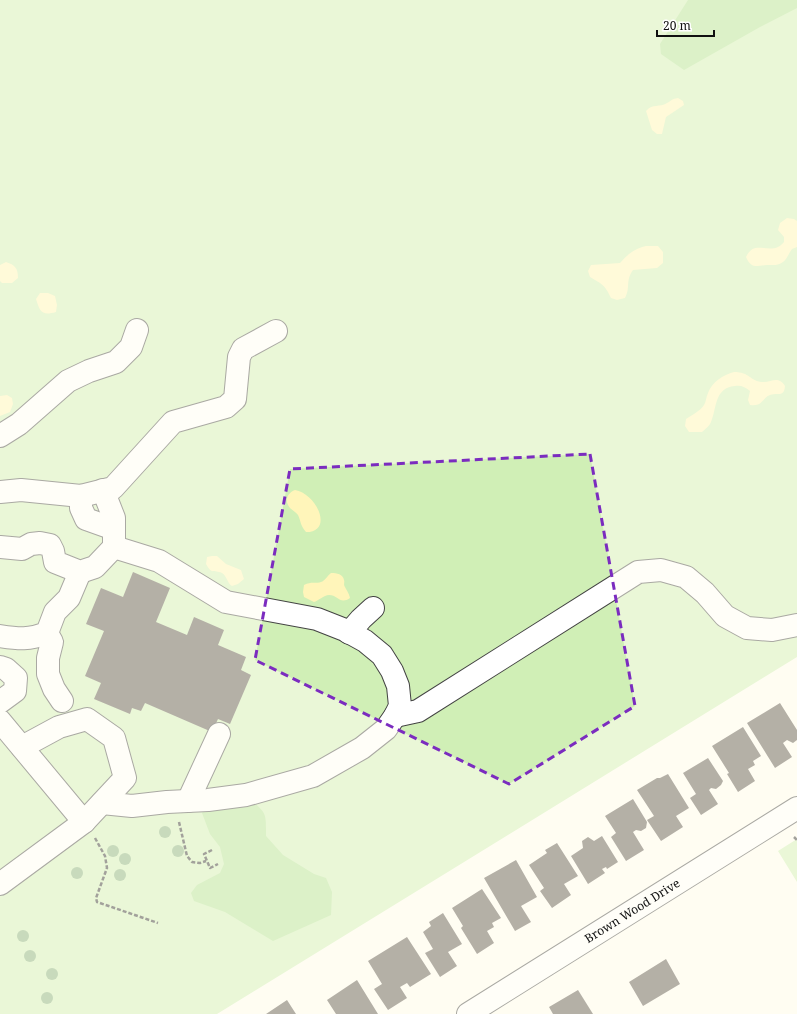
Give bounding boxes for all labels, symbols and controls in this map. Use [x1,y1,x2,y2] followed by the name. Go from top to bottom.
[657,12,714,38] scale bar
[663,17,691,34] text: 20 m
[581,874,683,947] street label: Brown Wood Drive

